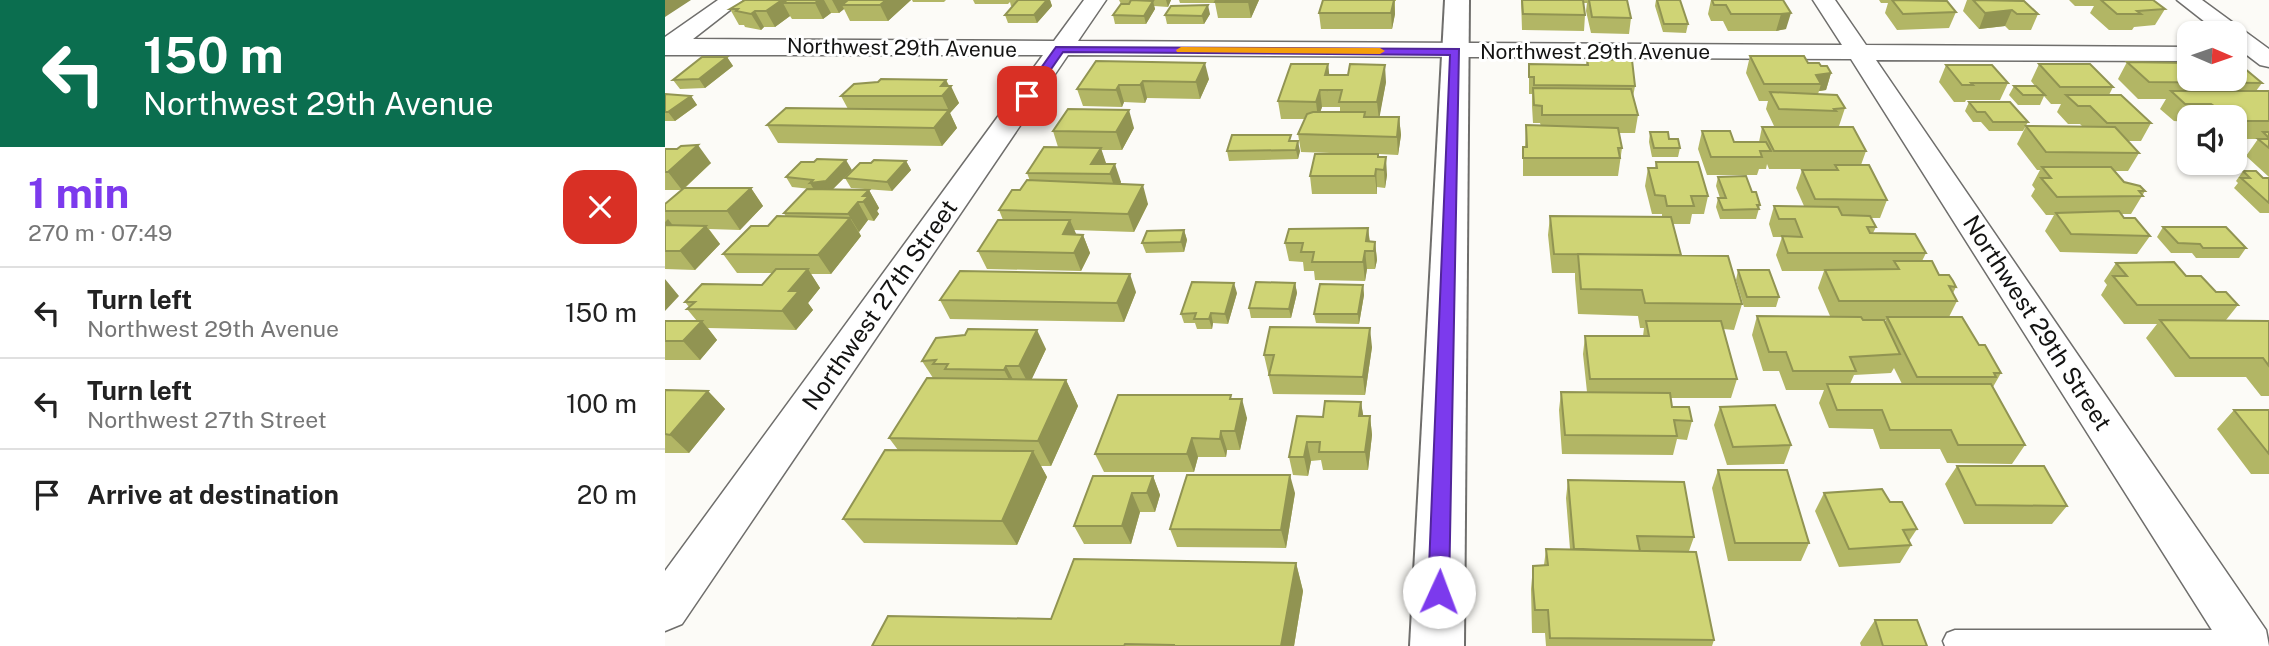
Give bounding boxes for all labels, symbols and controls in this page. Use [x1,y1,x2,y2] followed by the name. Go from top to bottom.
[2177,21,2247,91] north arrow
[2177,21,2247,175] map controls
[143,26,284,84] text: 150 m
[28,28,119,119] icon: left
[787,33,1017,62] street label: Northwest 29th Avenue
[1480,39,1710,64] street label: Northwest 29th Avenue
[997,66,1057,126] pin
[1008,77,1046,115] icon: arrive
[143,85,494,122] text: Northwest 29th Avenue
[2177,105,2247,175] button: sound
[28,168,129,217] text: 1 min
[563,170,637,244] button: close
[796,194,962,415] street label: Northwest 27th Street
[1958,210,2118,435] street label: Northwest 29th Street
[28,219,172,246] text: 270 m · 07:49
[87,284,192,315] text: Turn left
[28,294,66,332] icon: left
[565,297,637,328] text: 150 m
[87,315,339,342] text: Northwest 29th Avenue
[87,375,192,406] text: Turn left
[28,385,66,423] icon: left
[566,388,637,419] text: 100 m
[87,406,327,433] text: Northwest 27th Street
[28,476,66,514] icon: arrive
[87,479,339,510] text: Arrive at destination
[577,479,637,510] text: 20 m
[1402,555,1476,629] position arrow

